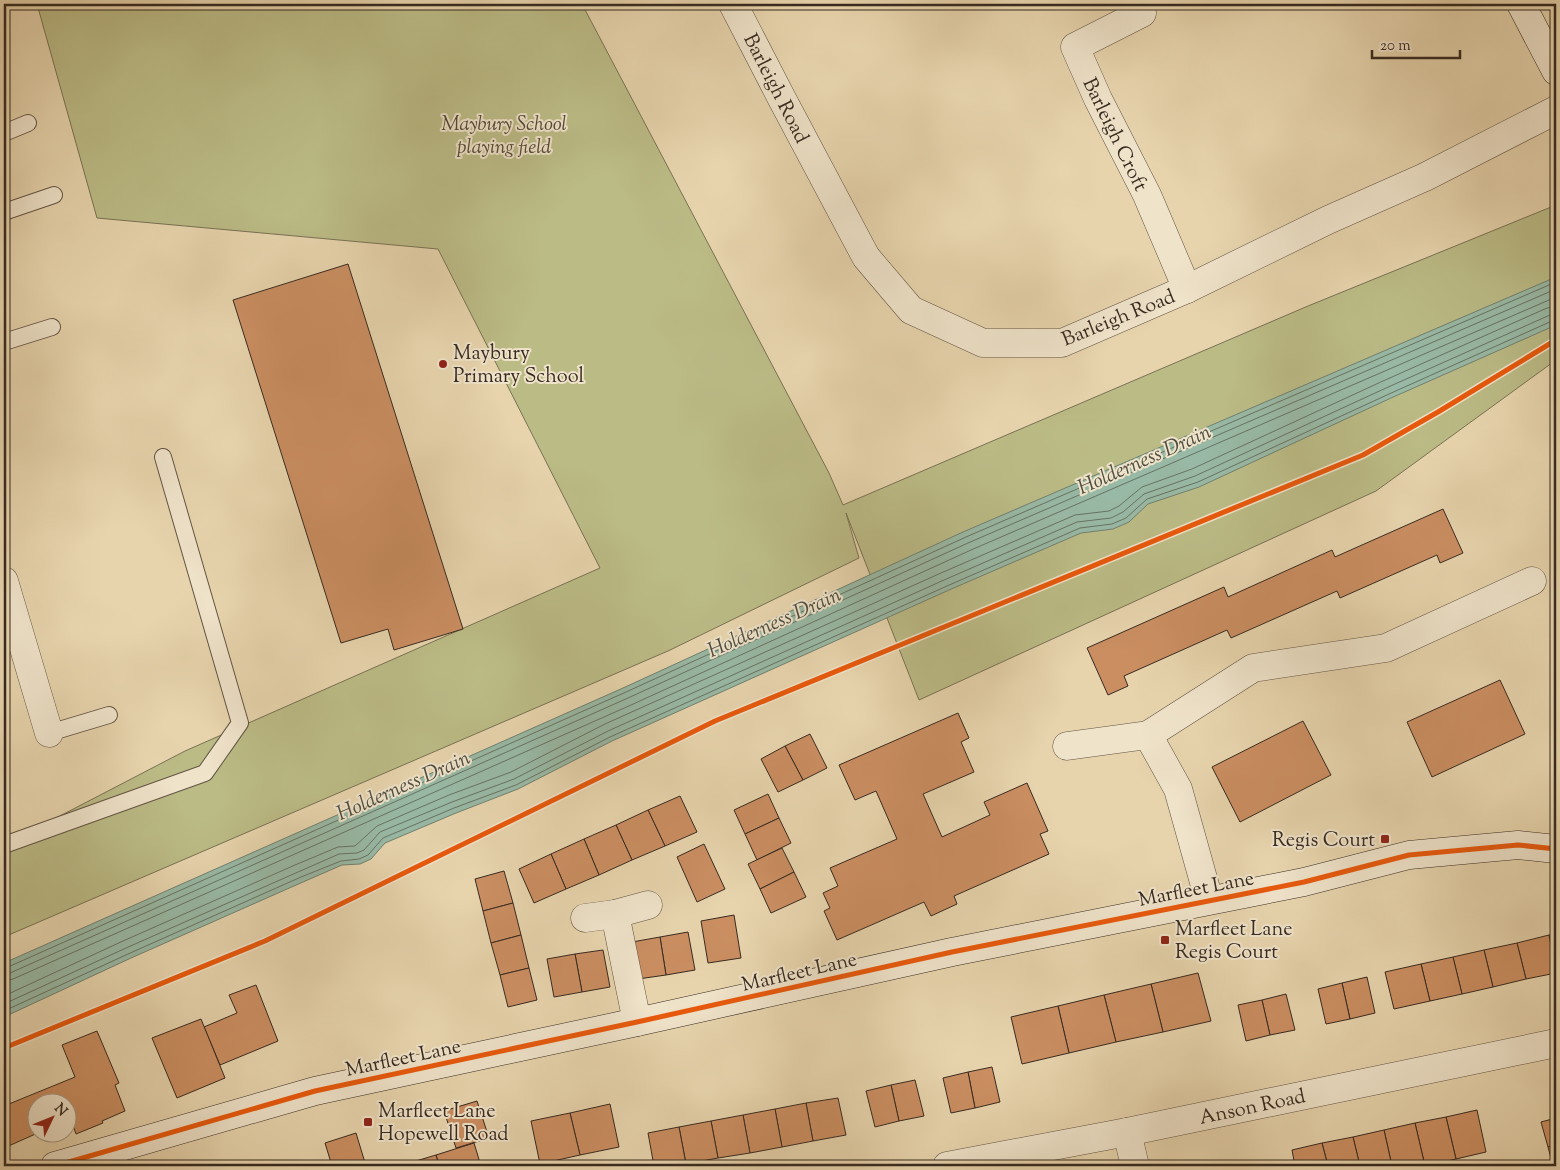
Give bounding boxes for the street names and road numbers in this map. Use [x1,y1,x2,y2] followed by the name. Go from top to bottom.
[735,29,815,149] street label: Barleigh Road
[1074,73,1154,197] street label: Barleigh Croft
[1058,283,1180,355] street label: Barleigh Road
[1136,865,1257,916] street label: Marfleet Lane
[739,946,860,1001] street label: Marfleet Lane
[343,1033,464,1086] street label: Marfleet Lane
[1197,1083,1308,1134] street label: Anson Road

